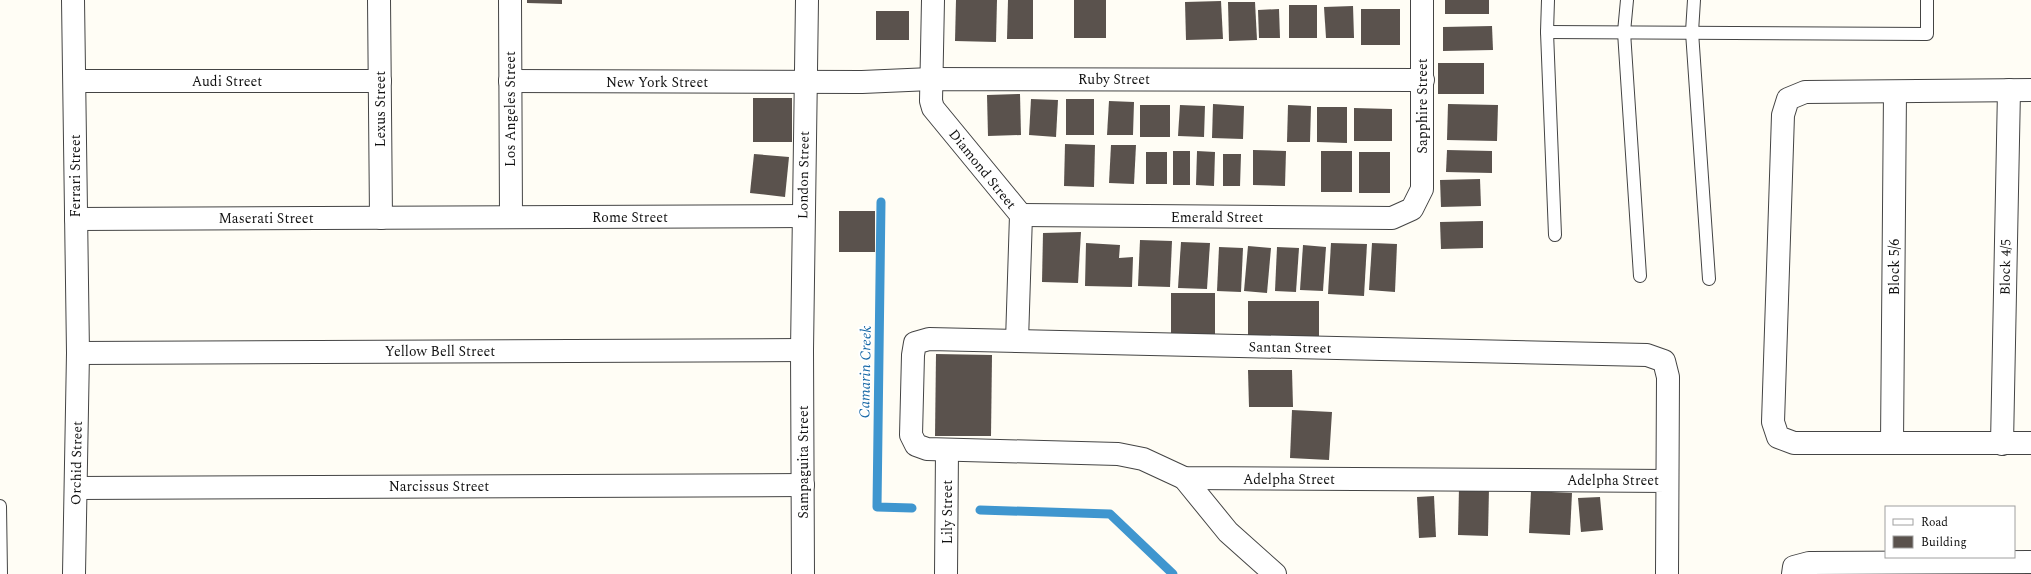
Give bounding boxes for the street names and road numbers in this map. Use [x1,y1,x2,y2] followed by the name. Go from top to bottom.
[500,51,521,167] street label: Los Angeles Street
[1412,58,1433,154] street label: Sapphire Street
[1078,69,1150,90] street label: Ruby Street
[192,71,262,92] street label: Audi Street
[370,71,391,147] street label: Lexus Street
[606,72,708,93] street label: New York Street
[944,125,1022,214] street label: Diamond Street
[792,131,815,219] street label: London Street
[65,134,86,218] street label: Ferrari Street
[592,207,668,228] street label: Rome Street
[1171,207,1263,228] street label: Emerald Street
[218,208,314,229] street label: Maserati Street
[1884,239,1905,295] street label: Block 5/6
[1995,239,2016,295] street label: Block 4/5
[1248,336,1332,359] street label: Santan Street
[385,341,495,362] street label: Yellow Bell Street
[793,405,814,519] street label: Sampaguita Street
[65,421,88,505] street label: Orchid Street
[1243,469,1335,490] street label: Adelpha Street
[1567,470,1659,491] street label: Adelpha Street
[389,476,489,497] street label: Narcissus Street
[937,480,958,544] street label: Lily Street

